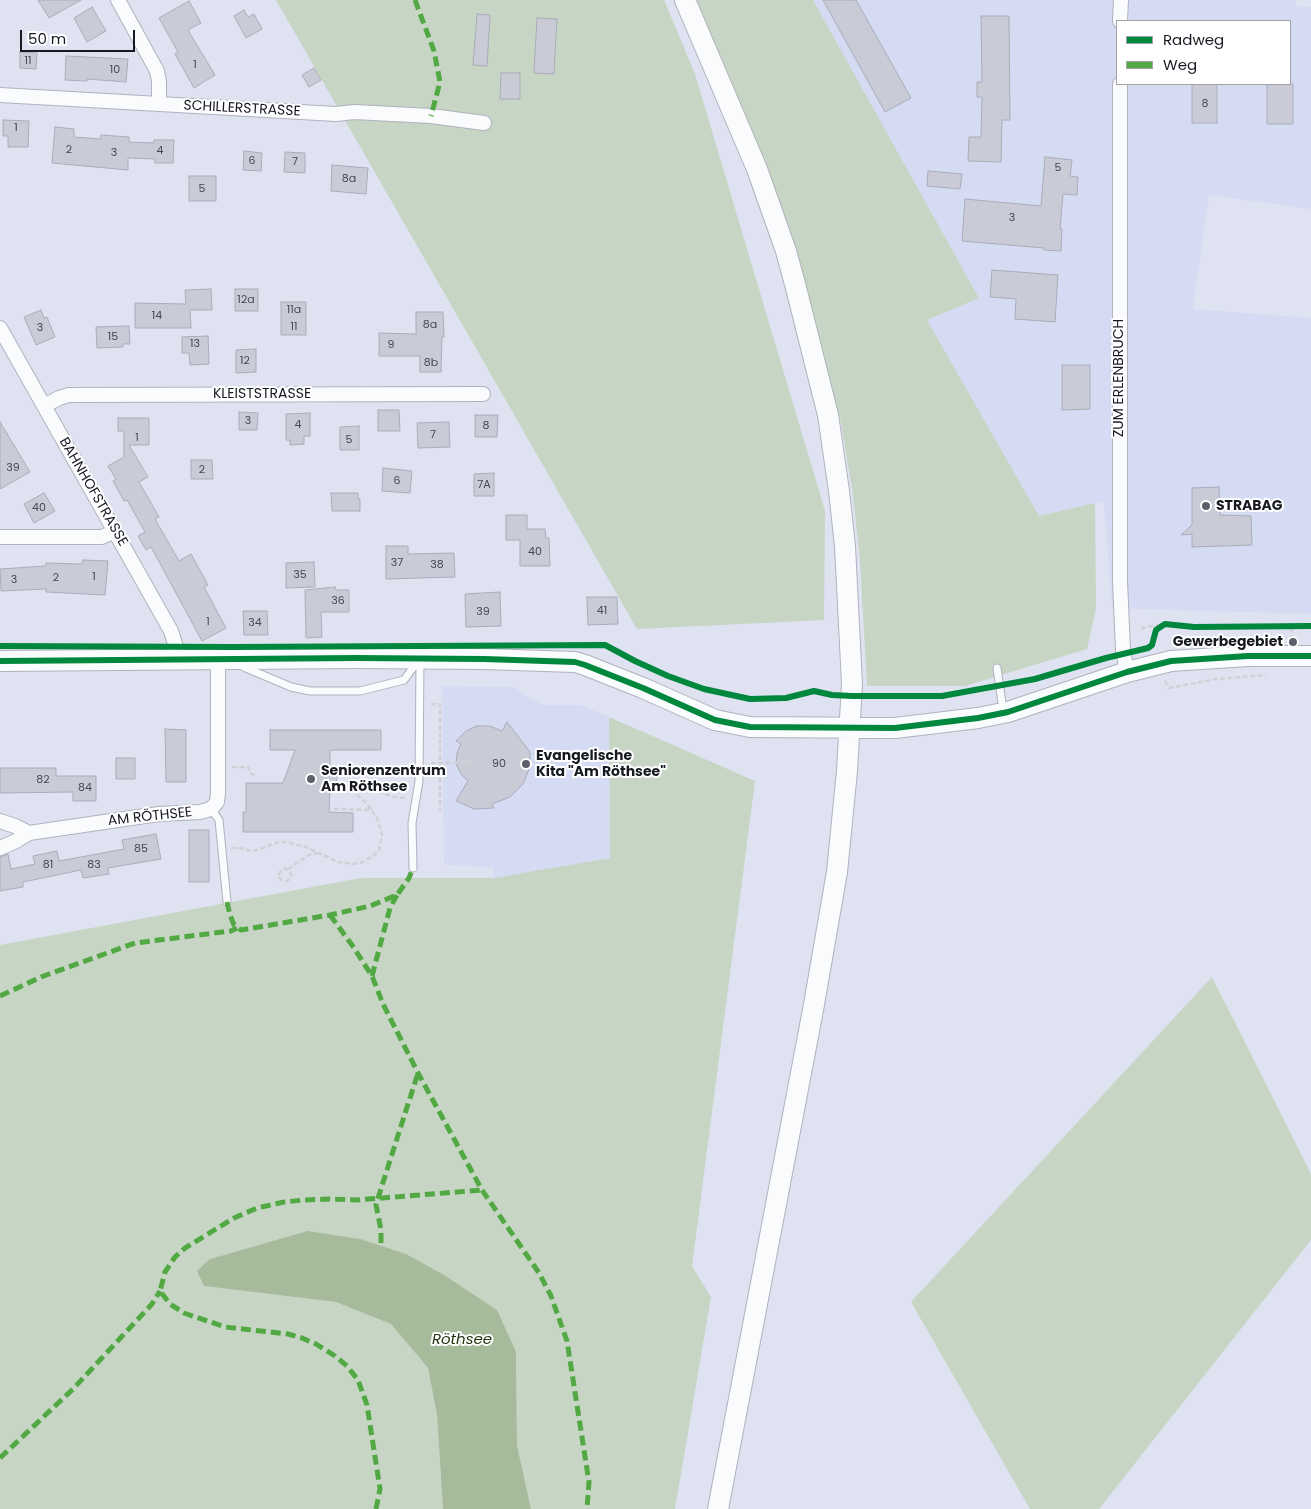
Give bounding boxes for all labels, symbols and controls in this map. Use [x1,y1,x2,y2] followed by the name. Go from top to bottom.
[22,20,138,52] scale bar
[1116,20,1291,85] legend
[28,28,66,49] text: 50 m
[1163,29,1224,50] text: Radweg
[24,54,32,68] house number: 11
[1163,54,1197,75] text: Weg
[193,58,197,72] house number: 1
[110,63,120,77] house number: 10
[1202,97,1208,111] house number: 8
[183,98,301,120] street label: SCHILLERSTRASSE
[14,121,18,135] house number: 1
[66,143,72,157] house number: 2
[157,144,163,158] house number: 4
[111,146,117,160] house number: 3
[249,154,255,168] house number: 6
[292,155,298,169] house number: 7
[1055,161,1061,175] house number: 5
[342,172,356,186] house number: 8a
[199,182,205,196] house number: 5
[1009,211,1015,225] house number: 3
[237,293,255,307] house number: 12a
[287,303,301,317] house number: 11a
[152,309,162,323] house number: 14
[423,318,437,332] house number: 8a
[1111,319,1127,437] street label: ZUM ERLENBRUCH
[290,320,298,334] house number: 11
[37,321,43,335] house number: 3
[108,330,118,344] house number: 15
[190,337,200,351] house number: 13
[388,338,394,352] house number: 9
[240,354,250,368] house number: 12
[424,356,438,370] house number: 8b
[213,386,311,402] street label: KLEISTSTRASSE
[245,414,251,428] house number: 3
[295,418,301,432] house number: 4
[483,419,489,433] house number: 8
[430,428,436,442] house number: 7
[135,431,139,445] house number: 1
[346,433,352,447] house number: 5
[55,435,131,549] street label: BAHNHOFSTRASSE
[6,461,20,475] house number: 39
[199,463,205,477] house number: 2
[394,474,400,488] house number: 6
[477,478,491,492] house number: 7A
[1216,498,1283,514] place label: STRABAG
[1200,500,1212,512] marker: STRABAG
[32,501,46,515] house number: 40
[528,545,542,559] house number: 40
[391,556,403,570] house number: 37
[430,558,444,572] house number: 38
[293,568,307,582] house number: 35
[92,570,96,584] house number: 1
[53,571,59,585] house number: 2
[11,573,17,587] house number: 3
[331,594,345,608] house number: 36
[597,604,607,618] house number: 41
[476,605,490,619] house number: 39
[206,615,210,629] house number: 1
[248,616,262,630] house number: 34
[1173,634,1283,650] place label: Gewerbegebiet
[1287,636,1299,648] marker: Gewerbegebiet
[536,748,666,780] place label: Evangelische Kita "Am Röthsee"
[492,757,506,771] house number: 90
[520,758,532,770] marker: Evangelische Kita "Am Röthsee"
[321,763,446,796] place label: Seniorenzentrum Am Röthsee
[36,773,50,787] house number: 82
[305,773,317,785] marker: Seniorenzentrum Am Röthsee
[78,781,92,795] house number: 84
[107,804,193,830] street label: AM RÖTHSEE
[134,842,148,856] house number: 85
[43,858,53,872] house number: 81
[87,858,101,872] house number: 83
[432,1331,492,1349] water label: Röthsee

